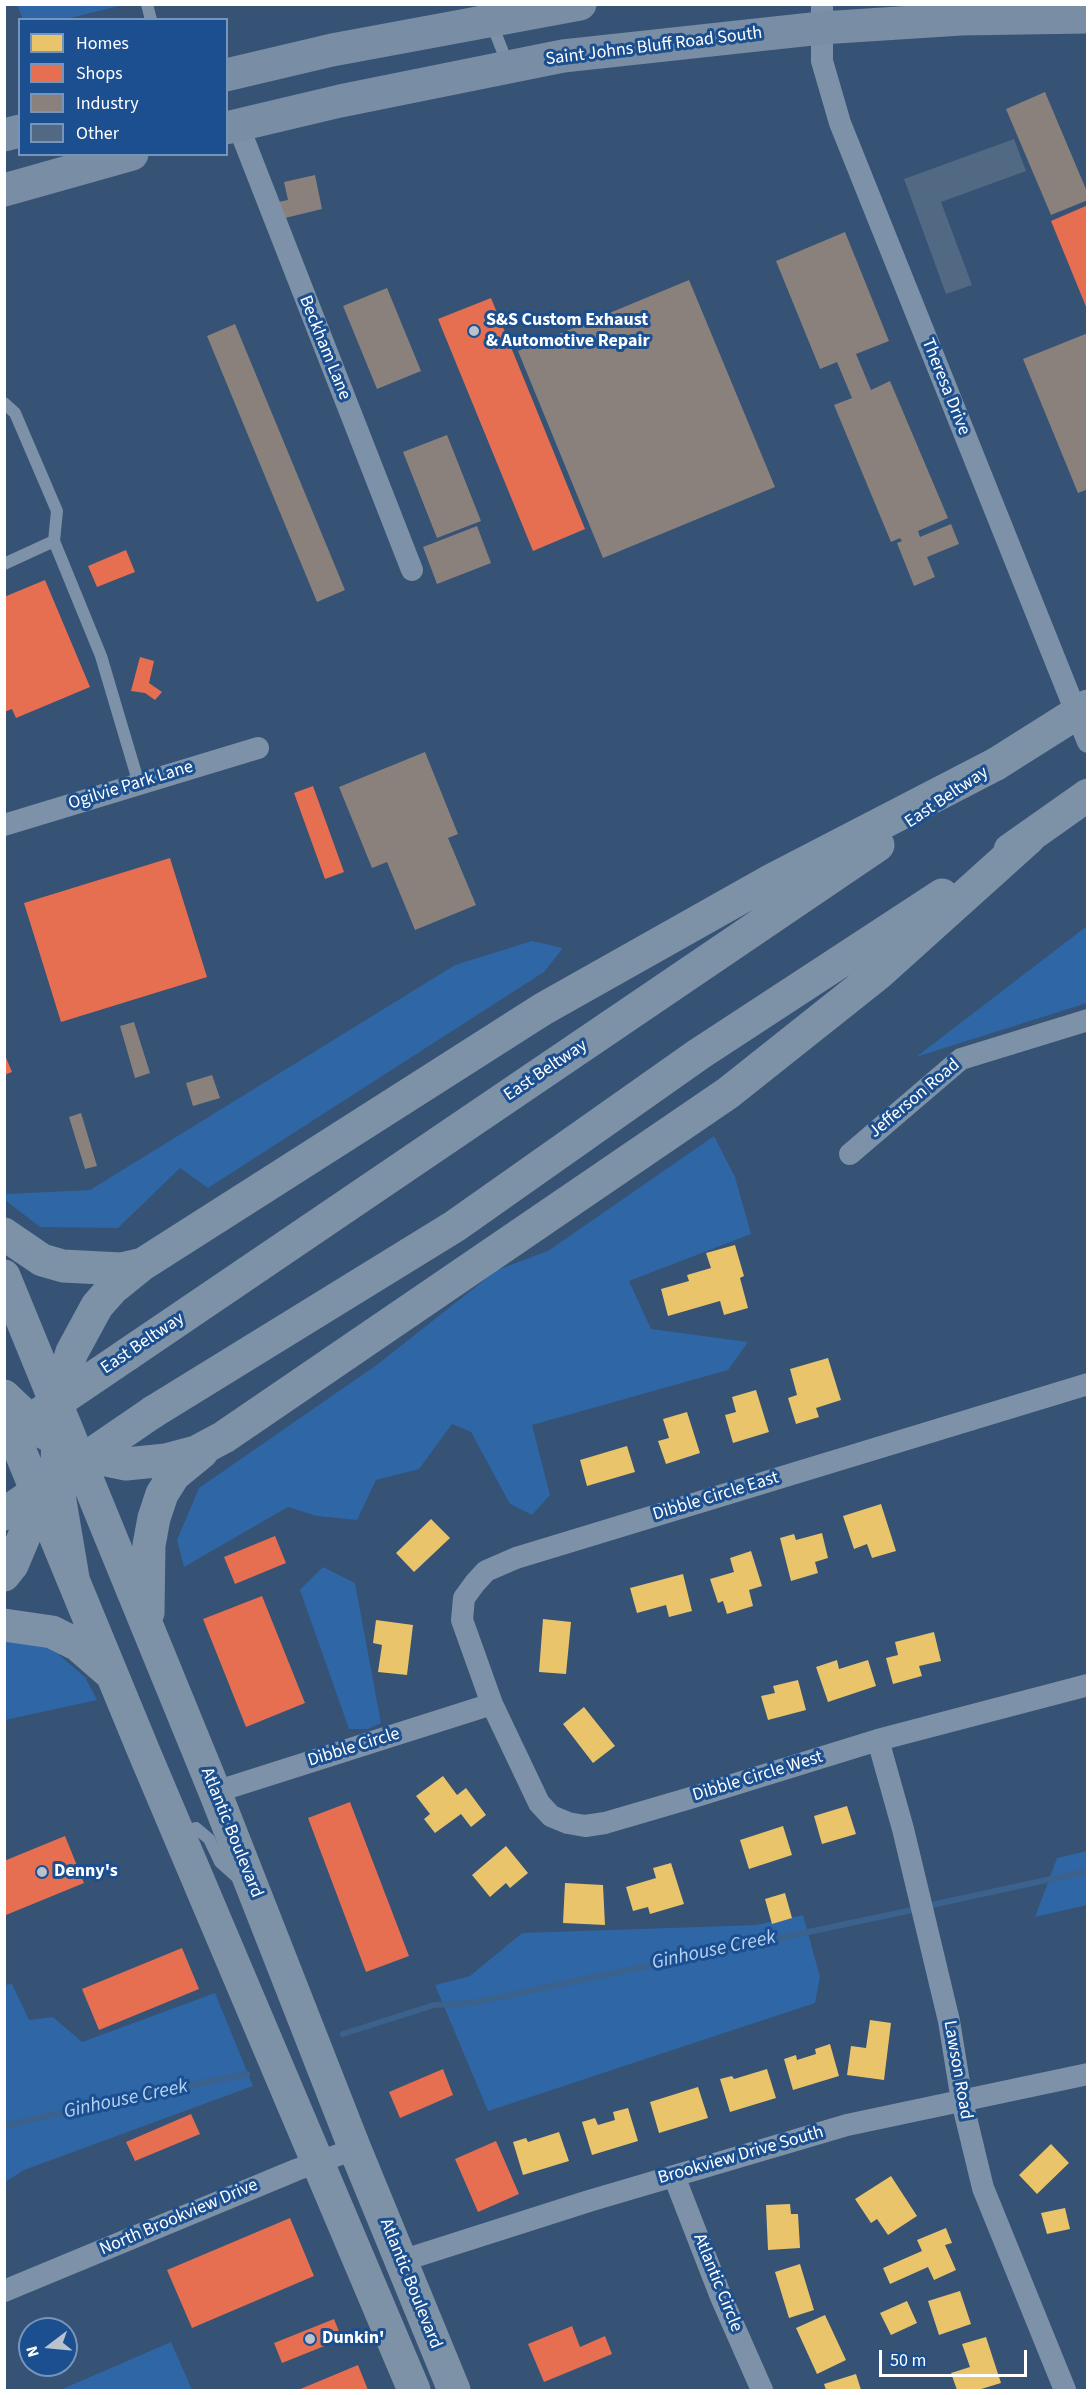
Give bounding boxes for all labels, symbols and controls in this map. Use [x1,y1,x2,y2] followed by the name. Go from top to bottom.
[18,18,228,156] legend
[544,23,764,71] street label: Saint Johns Bluff Road South
[76,31,129,56] text: Homes
[76,61,123,86] text: Shops
[76,91,139,116] text: Industry
[76,121,119,146] text: Other
[293,293,355,403] street label: Beckham Lane
[486,310,650,352] place label: S&S Custom Exhaust & Automotive Repair
[467,324,481,338] marker: S&S Custom Exhaust & Automotive Repair
[916,335,974,439] street label: Theresa Drive
[66,757,196,815] street label: Ogilvie Park Lane
[901,762,993,834] street label: East Beltway
[500,1035,592,1107] street label: East Beltway
[865,1055,965,1143] street label: Jefferson Road
[97,1308,189,1380] street label: East Beltway
[650,1468,782,1526] street label: Dibble Circle East
[305,1724,403,1772] street label: Dibble Circle
[690,1747,826,1807] street label: Dibble Circle West
[195,1765,267,1901] street label: Atlantic Boulevard
[54,1861,118,1883] place label: Denny's
[35,1865,49,1879] marker: Denny's
[650,1926,778,1976] water label: Ginhouse Creek
[938,2019,976,2121] street label: Lawson Road
[62,2075,190,2125] water label: Ginhouse Creek
[656,2122,826,2190] street label: Brookview Drive South
[97,2175,261,2261] street label: North Brookview Drive
[374,2216,446,2352] street label: Atlantic Boulevard
[688,2231,746,2335] street label: Atlantic Circle
[18,2317,78,2377] north arrow
[322,2328,384,2350] place label: Dunkin'
[303,2332,317,2346] marker: Dunkin'
[882,2338,1030,2376] scale bar
[21,2343,45,2360] text: N
[890,2348,926,2373] text: 50 m

